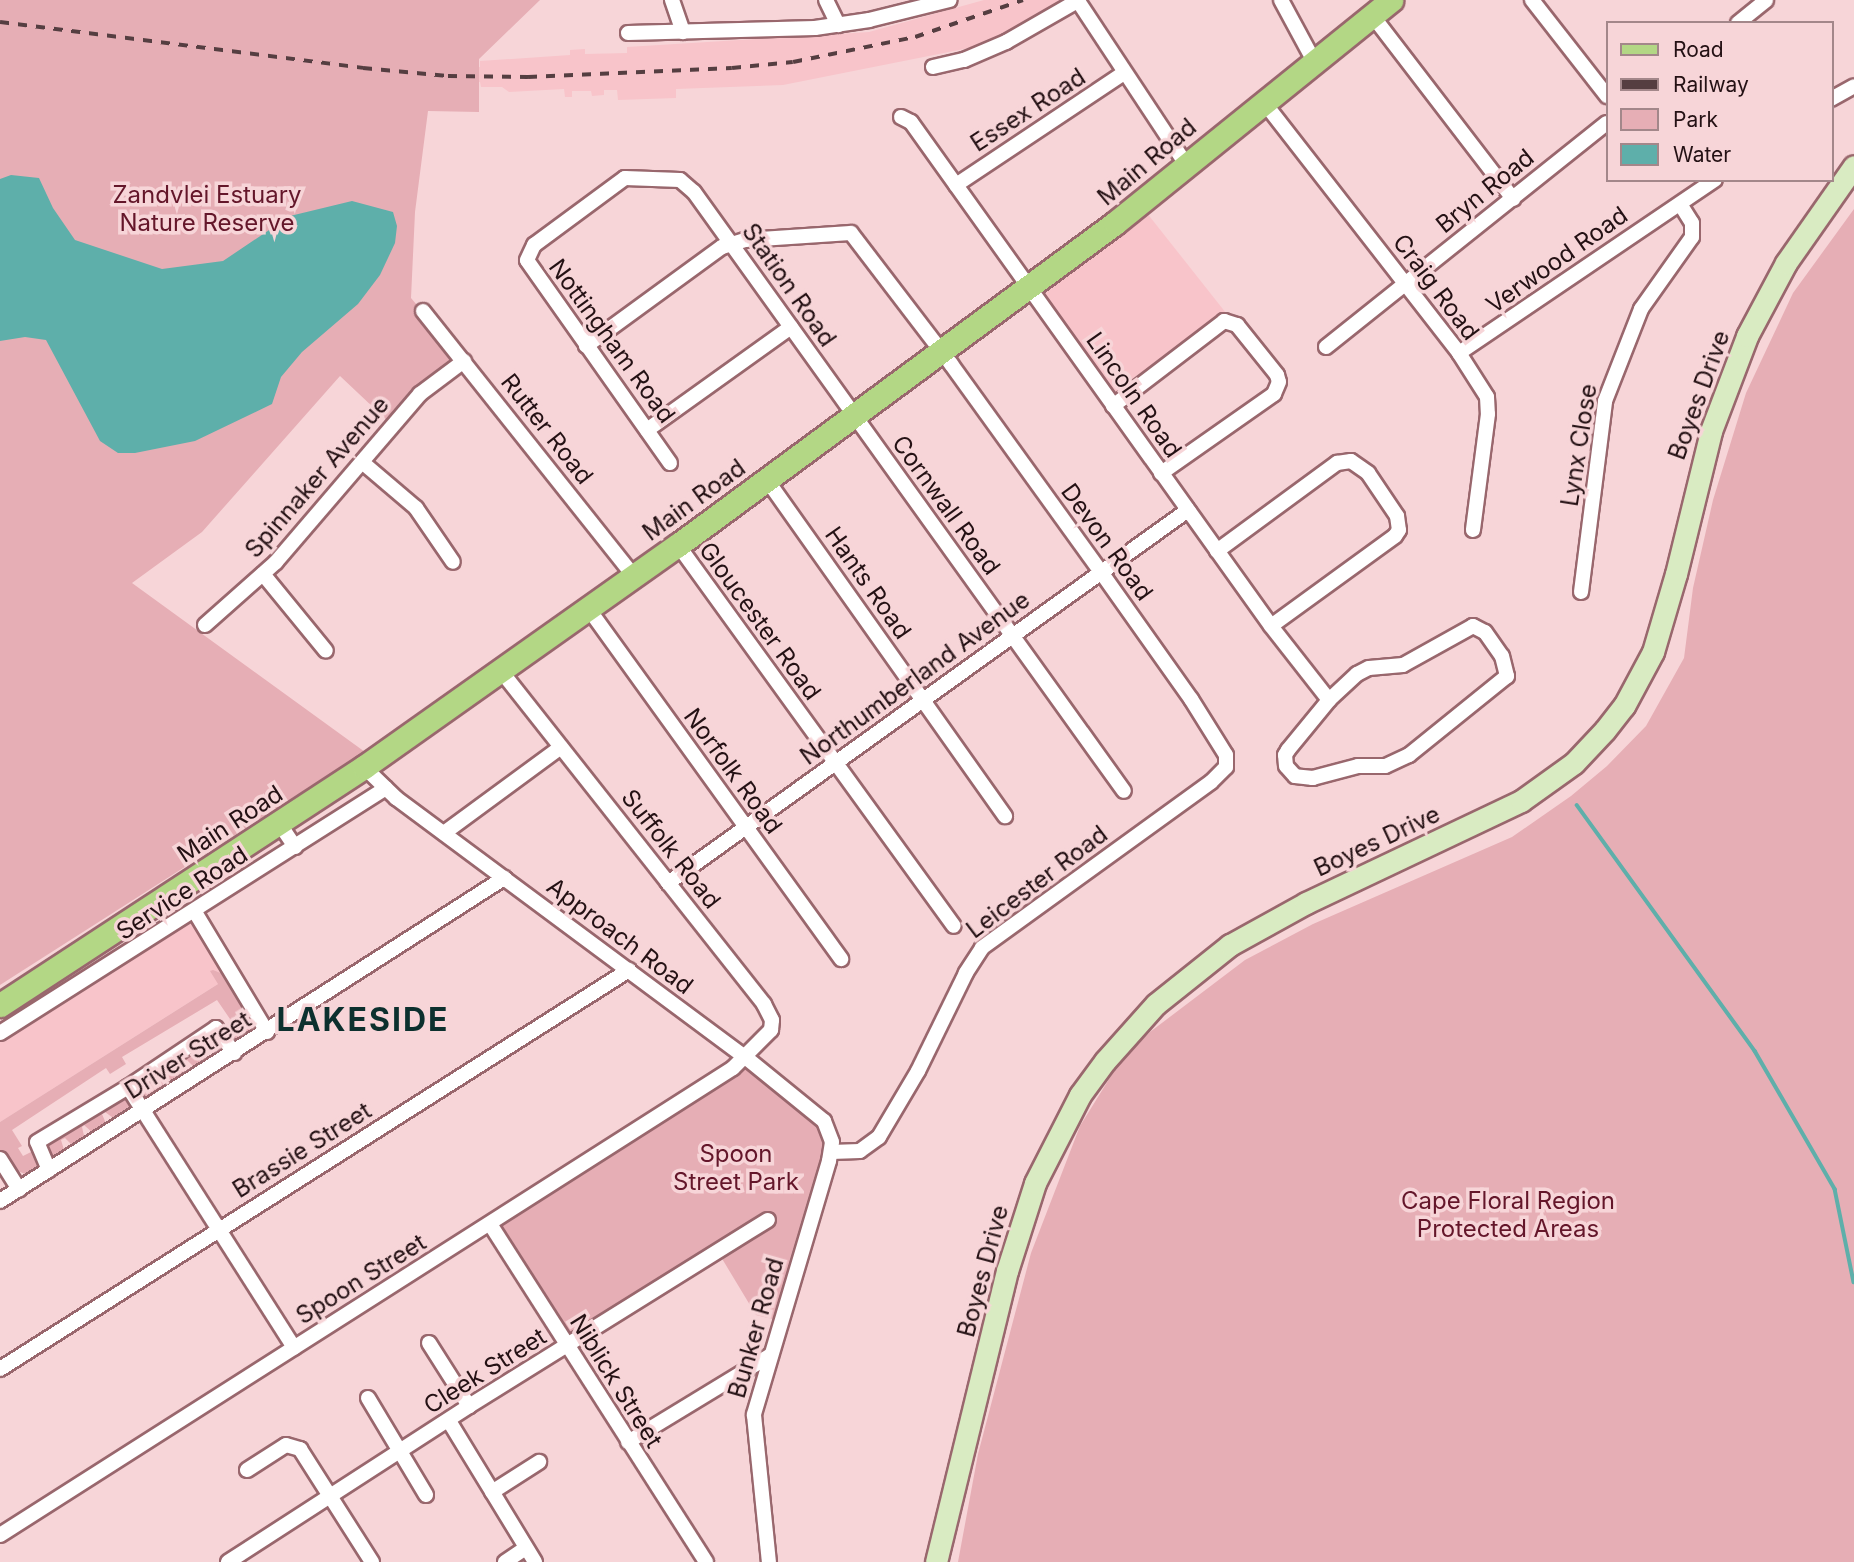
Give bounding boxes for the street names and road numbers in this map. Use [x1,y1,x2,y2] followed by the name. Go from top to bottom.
[965,62,1091,158] street label: Essex Road
[1092,112,1202,212] street label: Main Road
[1430,143,1540,239] street label: Bryn Road
[1481,201,1633,319] street label: Verwood Road
[736,218,842,352] street label: Station Road
[1387,228,1485,346] street label: Craig Road
[543,253,681,429] street label: Nottingham Road
[1662,326,1736,464] street label: Boyes Drive
[1080,327,1188,463] street label: Lincoln Road
[495,368,599,490] street label: Rutter Road
[1555,382,1603,508] street label: Lynx Close
[239,390,395,564] street label: Spinnaker Avenue
[886,430,1006,580] street label: Cornwall Road
[637,453,751,547] street label: Main Road
[1055,478,1159,606] street label: Devon Road
[819,521,917,645] street label: Hants Road
[693,537,827,705] street label: Gloucester Road
[795,585,1035,771] street label: Northumberland Avenue
[678,703,788,839] street label: Norfolk Road
[172,779,288,869] street label: Main Road
[615,784,727,914] street label: Suffolk Road
[1309,799,1445,883] street label: Boyes Drive
[961,820,1113,944] street label: Leicester Road
[111,840,253,946] street label: Service Road
[541,872,699,1000] street label: Approach Road
[120,1005,256,1105] street label: Driver Street
[227,1096,377,1204] street label: Brassie Street
[952,1202,1014,1340] street label: Boyes Drive
[291,1228,431,1330] street label: Spoon Street
[722,1255,790,1401] street label: Bunker Road
[564,1309,668,1453] street label: Niblick Street
[418,1322,552,1420] street label: Cleek Street

